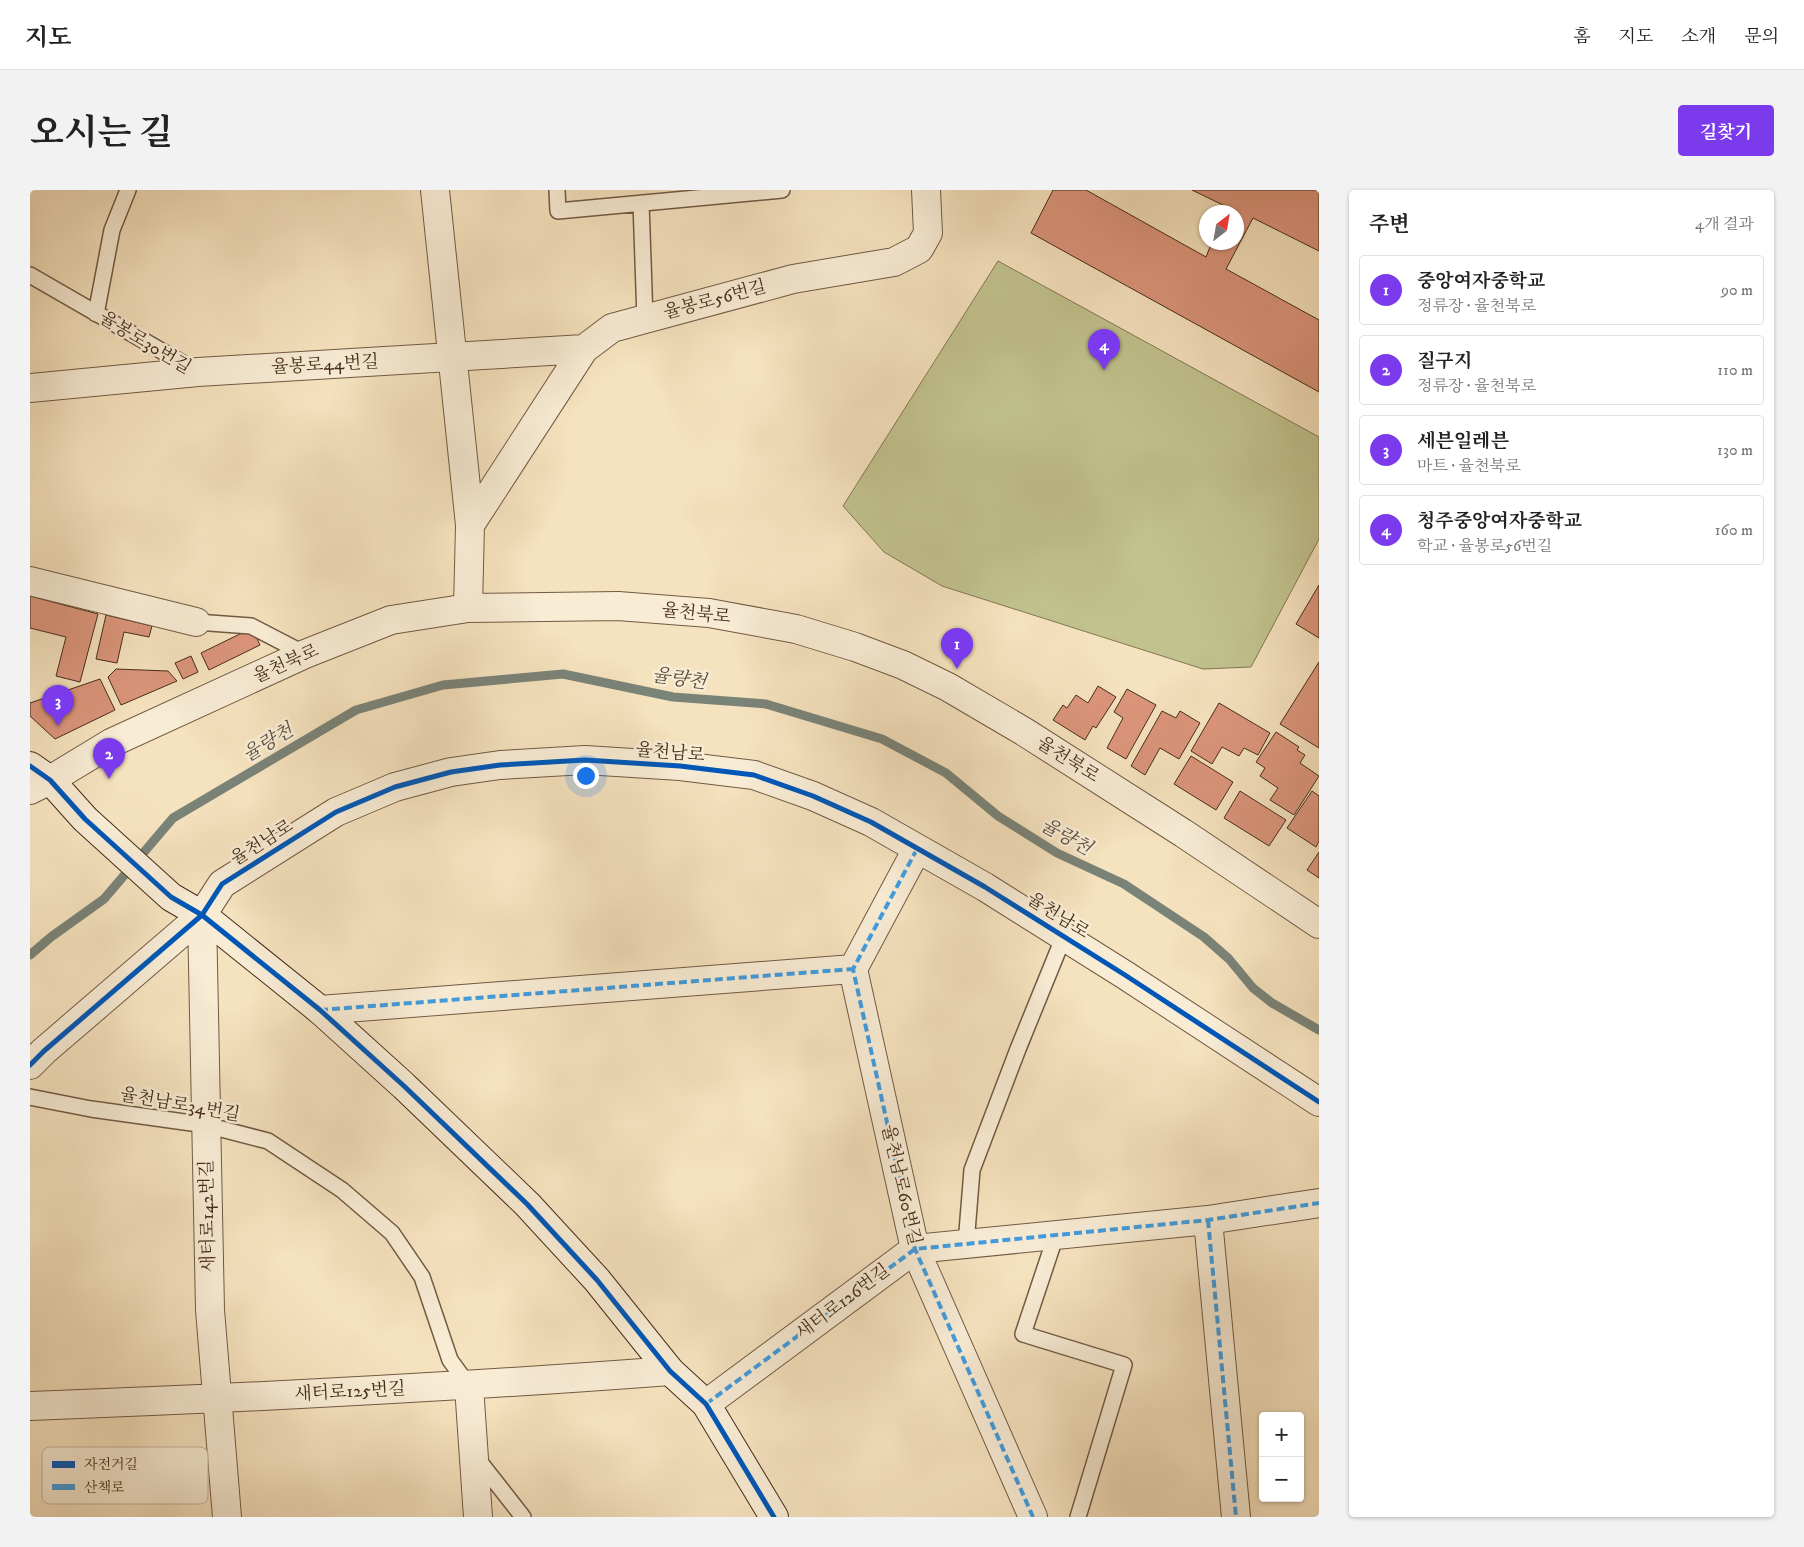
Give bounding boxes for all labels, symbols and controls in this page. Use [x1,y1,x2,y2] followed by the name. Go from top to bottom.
[25,23,71,53] text: 지도
[1573,26,1591,48] text: 홈
[1619,26,1653,48] text: 지도
[1681,26,1716,48] text: 소개
[1744,26,1779,48] text: 문의
[1678,105,1774,156] button: 길찾기
[30,112,173,156] text: 오시는 길
[1199,205,1244,250] north arrow
[1369,212,1410,238] text: 주변
[1695,214,1754,234] text: 4개 결과
[1417,270,1545,293] text: 중앙여자중학교
[661,276,769,324] street label: 율봉로56번길
[1383,280,1389,300] text: 1
[1721,280,1753,300] text: 90 m
[1417,296,1536,316] text: 정류장 · 율천북로
[95,307,195,379] street label: 율봉로30번길
[1088,329,1120,370] pin: 4
[1417,350,1472,373] text: 질구지
[271,351,379,379] street label: 율봉로44번길
[1382,360,1390,380] text: 2
[1717,360,1753,380] text: 110 m
[1417,376,1536,396] text: 정류장 · 율천북로
[1417,430,1509,453] text: 세븐일레븐
[1383,440,1389,460] text: 3
[1717,440,1753,460] text: 130 m
[1417,456,1520,476] text: 마트 · 율천북로
[1417,510,1582,533] text: 청주중앙여자중학교
[1381,520,1391,540] text: 4
[1715,520,1753,540] text: 160 m
[1417,536,1552,556] text: 학교 · 율봉로56번길
[660,599,732,629] street label: 율천북로
[941,628,973,669] pin: 1
[250,640,322,688] street label: 율천북로
[650,664,709,694] water label: 율량천
[42,685,74,726] pin: 3
[238,718,299,767] water label: 율량천
[1033,732,1103,788] street label: 율천북로
[93,738,125,779] pin: 2
[634,739,706,767] street label: 율천남로
[573,763,599,789] your location
[1036,814,1097,861] water label: 율량천
[227,815,297,871] street label: 율천남로
[1023,888,1093,944] street label: 율천남로
[118,1084,242,1126] street label: 율천남로34번길
[876,1122,926,1248] street label: 율천남로60번길
[196,1159,220,1273] street label: 새터로142번길
[792,1260,894,1344] street label: 새터로126번길
[294,1378,406,1406] street label: 새터로125번길
[1259,1412,1304,1502] map controls
[1259,1412,1304,1457] button: +
[42,1447,208,1504] legend
[84,1456,138,1474] text: 자전거길
[1259,1457,1304,1502] button: −
[84,1479,125,1497] text: 산책로

